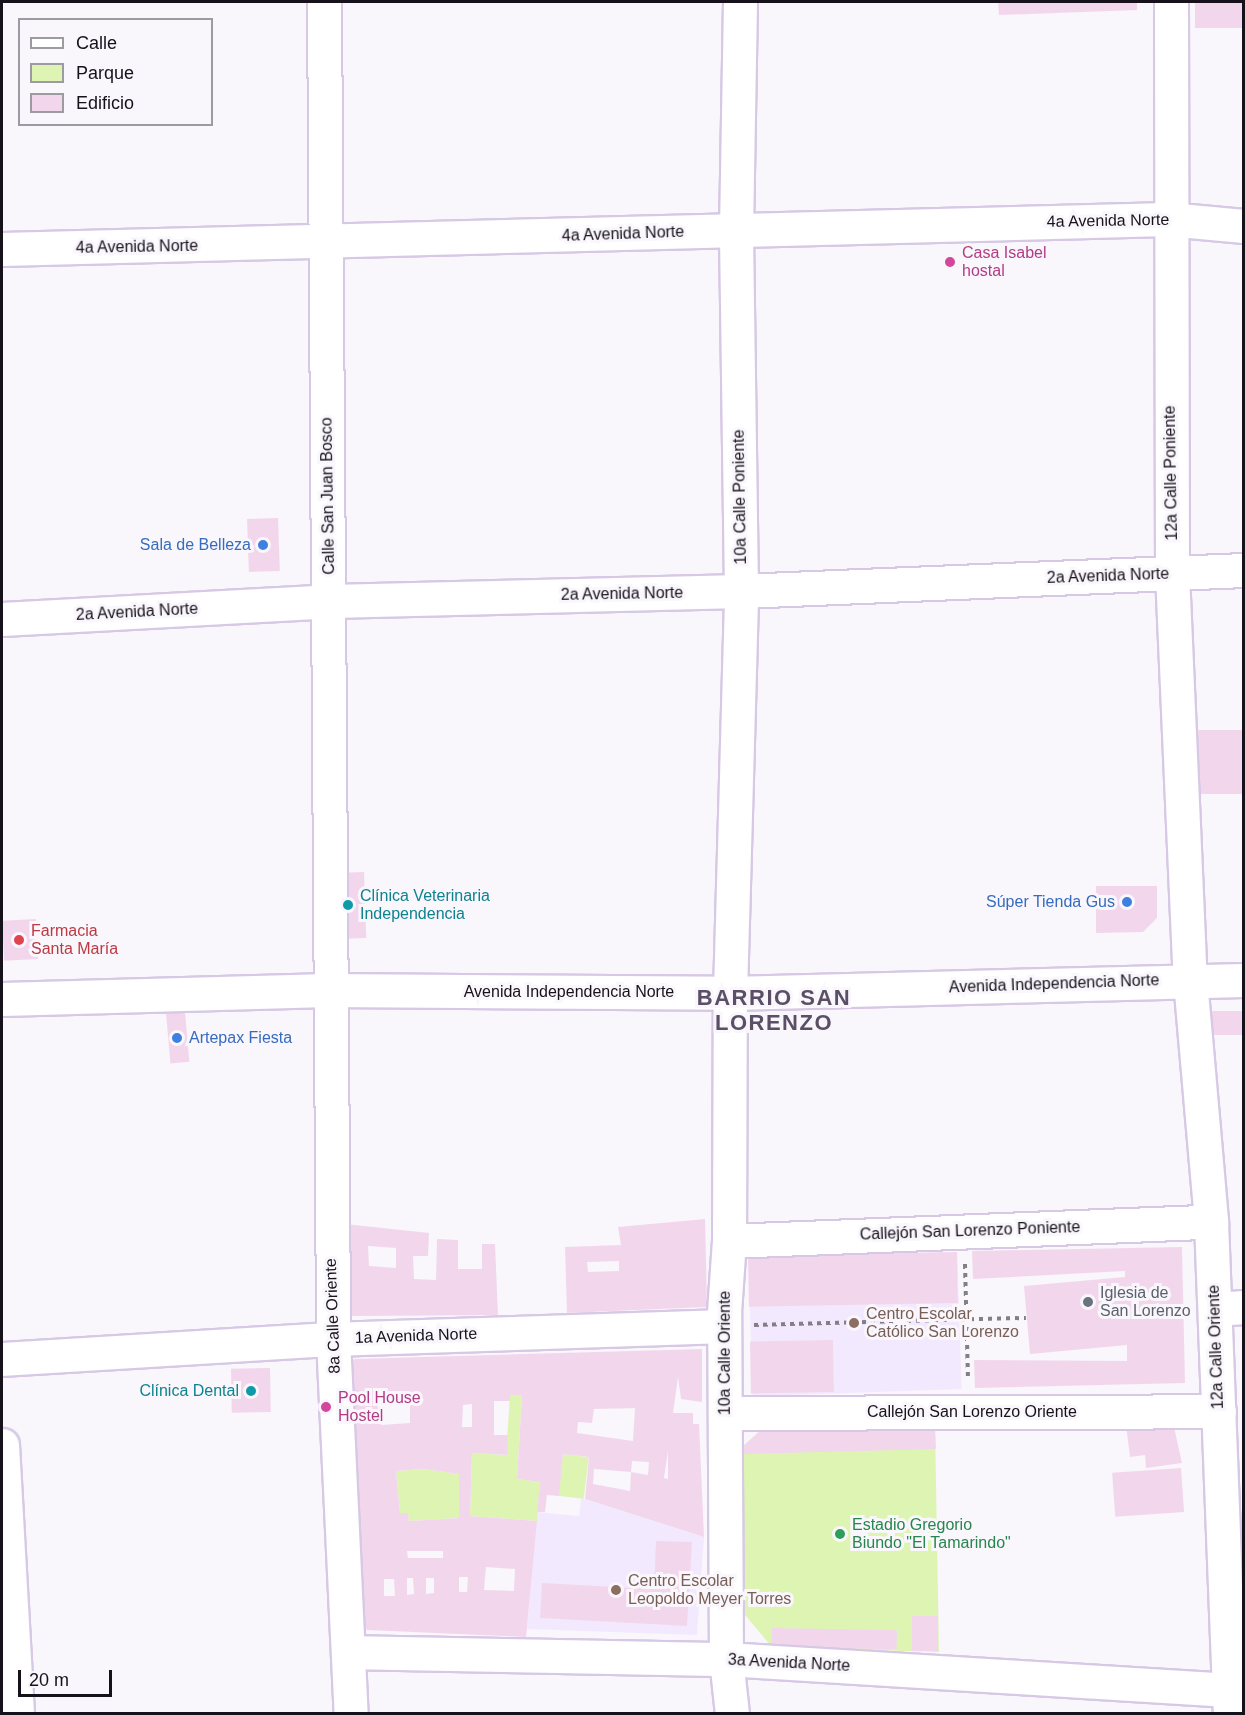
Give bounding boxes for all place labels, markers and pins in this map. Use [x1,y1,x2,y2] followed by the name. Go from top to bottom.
[962,243,1046,281] place label: Casa Isabel hostal
[943,255,957,269] marker: Casa Isabel hostal
[140,535,251,555] place label: Sala de Belleza
[256,538,270,552] marker: Sala de Belleza
[360,886,490,924] place label: Clínica Veterinaria Independencia
[986,892,1115,912] place label: Súper Tienda Gus
[1120,895,1134,909] marker: Súper Tienda Gus
[341,898,355,912] marker: Clínica Veterinaria Independencia
[31,921,118,959] place label: Farmacia Santa María
[12,933,26,947] marker: Farmacia Santa María
[189,1028,292,1048] place label: Artepax Fiesta
[170,1031,184,1045] marker: Artepax Fiesta
[1100,1283,1191,1321] place label: Iglesia de San Lorenzo
[1081,1295,1095,1309] marker: Iglesia de San Lorenzo
[866,1304,1019,1342] place label: Centro Escolar Católico San Lorenzo
[847,1316,861,1330] marker: Centro Escolar Católico San Lorenzo
[139,1381,239,1401] place label: Clínica Dental
[244,1384,258,1398] marker: Clínica Dental
[338,1388,421,1426] place label: Pool House Hostel
[319,1400,333,1414] marker: Pool House Hostel
[852,1515,1011,1553] place label: Estadio Gregorio Biundo "El Tamarindo"
[833,1527,847,1541] marker: Estadio Gregorio Biundo "El Tamarindo"
[628,1571,792,1609] place label: Centro Escolar Leopoldo Meyer Torres
[609,1583,623,1597] marker: Centro Escolar Leopoldo Meyer Torres

